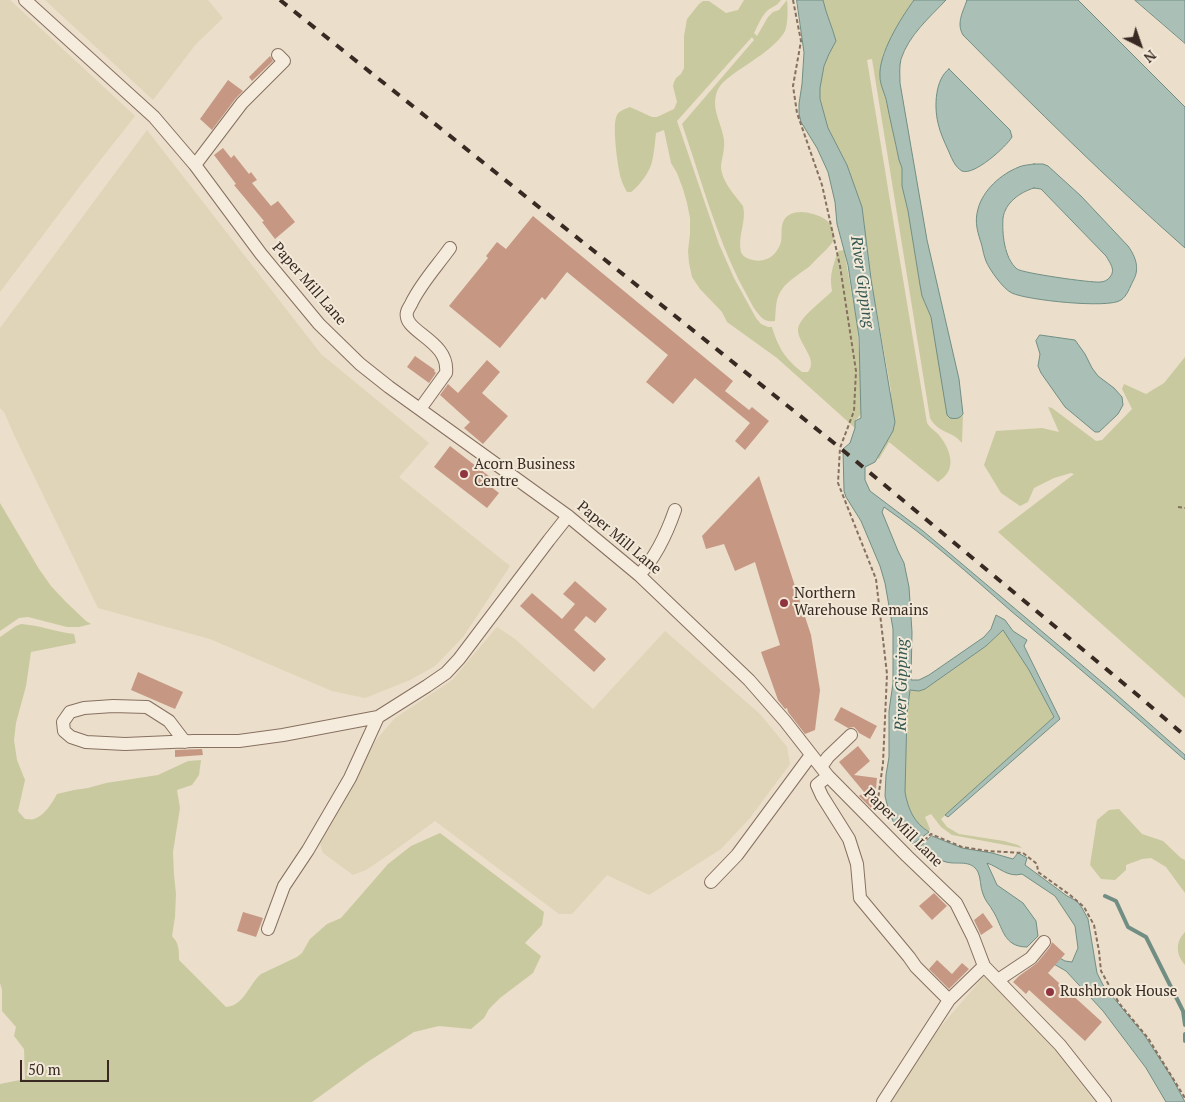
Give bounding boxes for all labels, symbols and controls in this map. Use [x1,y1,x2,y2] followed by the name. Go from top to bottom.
[1115,20,1165,70] north arrow
[1140,46,1160,67] text: N
[846,235,878,329] water label: River Gipping
[268,239,350,329] street label: Paper Mill Lane
[474,456,575,491] place label: Acorn Business Centre
[458,468,470,480] marker: Acorn Business Centre
[573,498,665,578] street label: Paper Mill Lane
[794,585,929,620] place label: Northern Warehouse Remains
[778,597,790,609] marker: Northern Warehouse Remains
[892,639,912,731] water label: River Gipping
[860,785,946,871] street label: Paper Mill Lane
[1060,983,1177,1001] place label: Rushbrook House
[1044,986,1056,998] marker: Rushbrook House
[22,1050,111,1082] scale bar
[28,1059,61,1079] text: 50 m

